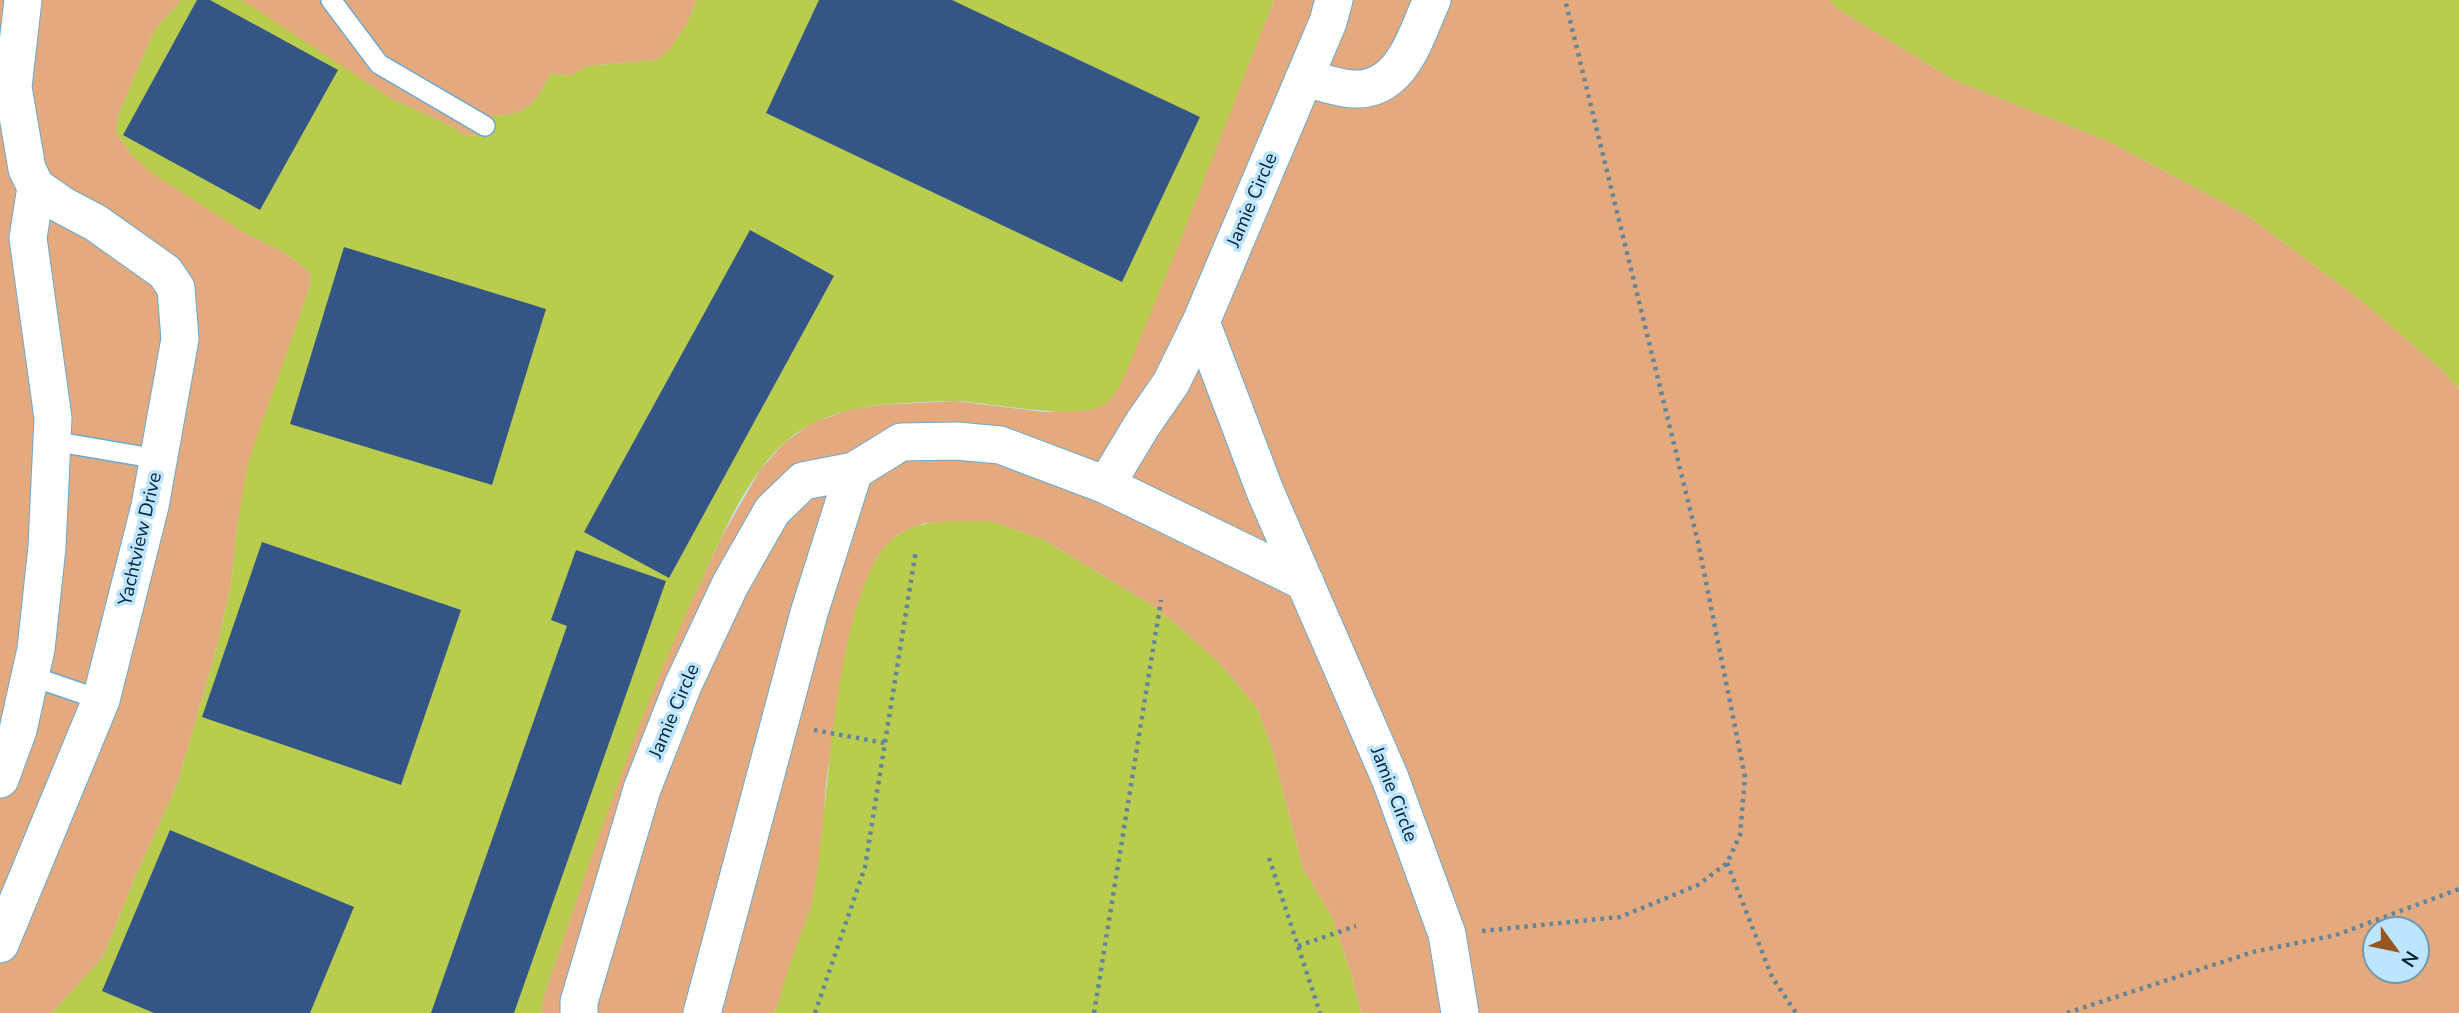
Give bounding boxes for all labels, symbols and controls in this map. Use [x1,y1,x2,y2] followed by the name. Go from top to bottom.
[1220,149,1284,252] street label: Jamie Circle
[112,470,168,609] street label: Yachtview Drive
[642,660,706,763] street label: Jamie Circle
[1364,742,1424,845] street label: Jamie Circle
[2361,915,2431,985] north arrow
[2395,946,2424,972] text: N

